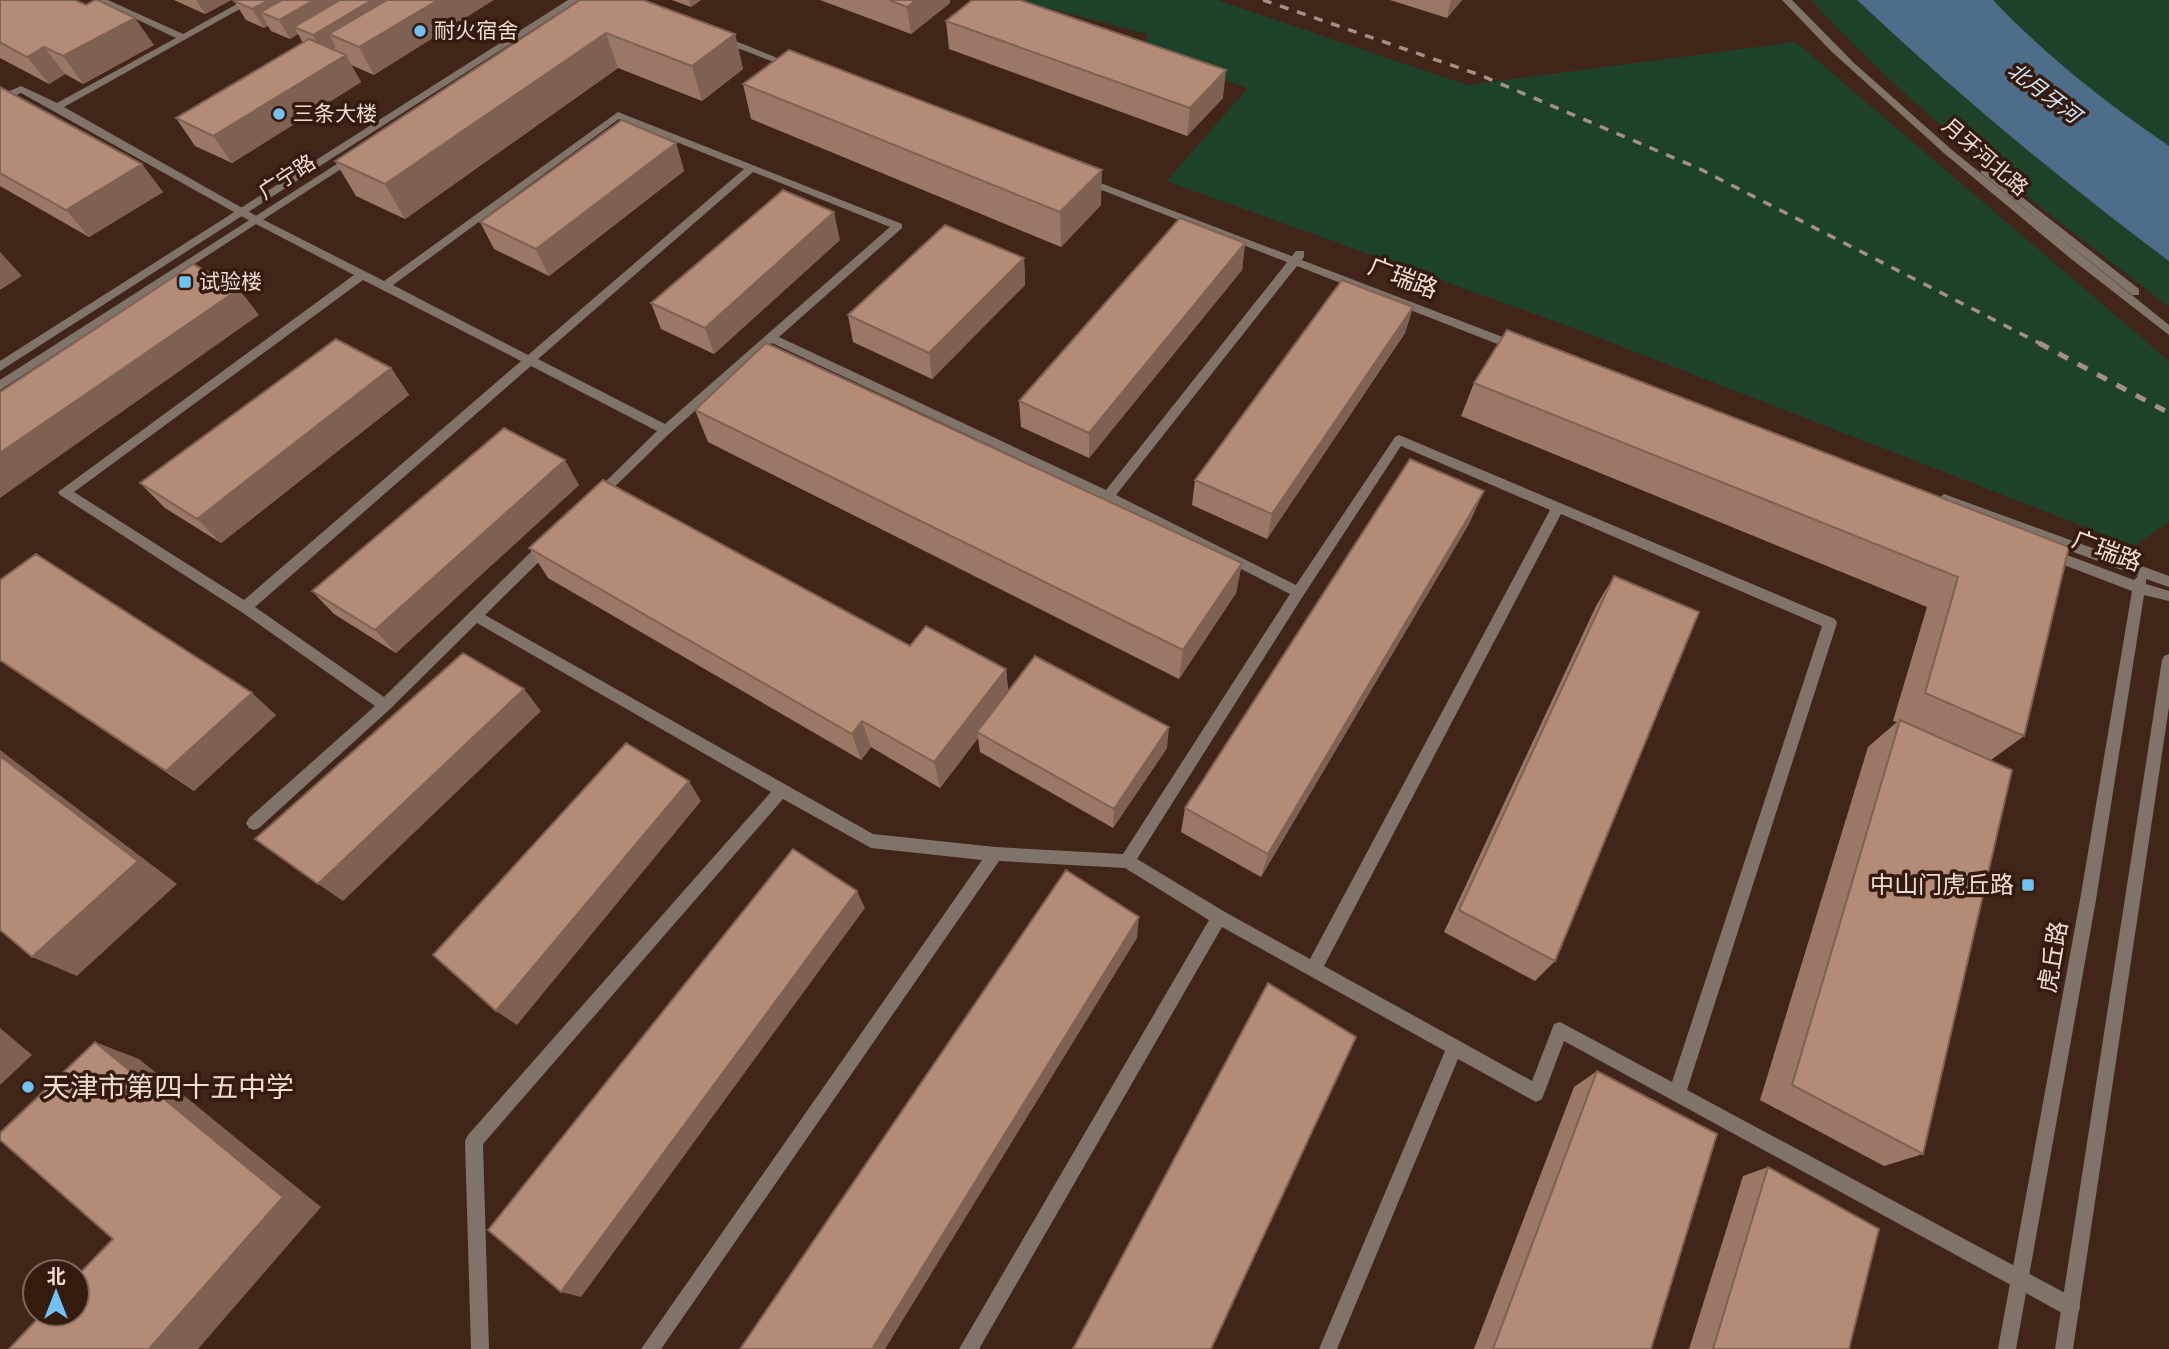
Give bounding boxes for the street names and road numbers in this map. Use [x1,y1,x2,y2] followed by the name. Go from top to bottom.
[1936,112,2034,202] street label: 月牙河北路
[253,148,321,206] street label: 广宁路
[1364,250,1442,305] street label: 广瑞路
[2068,523,2146,578] street label: 广瑞路
[2031,919,2074,995] street label: 虎丘路

